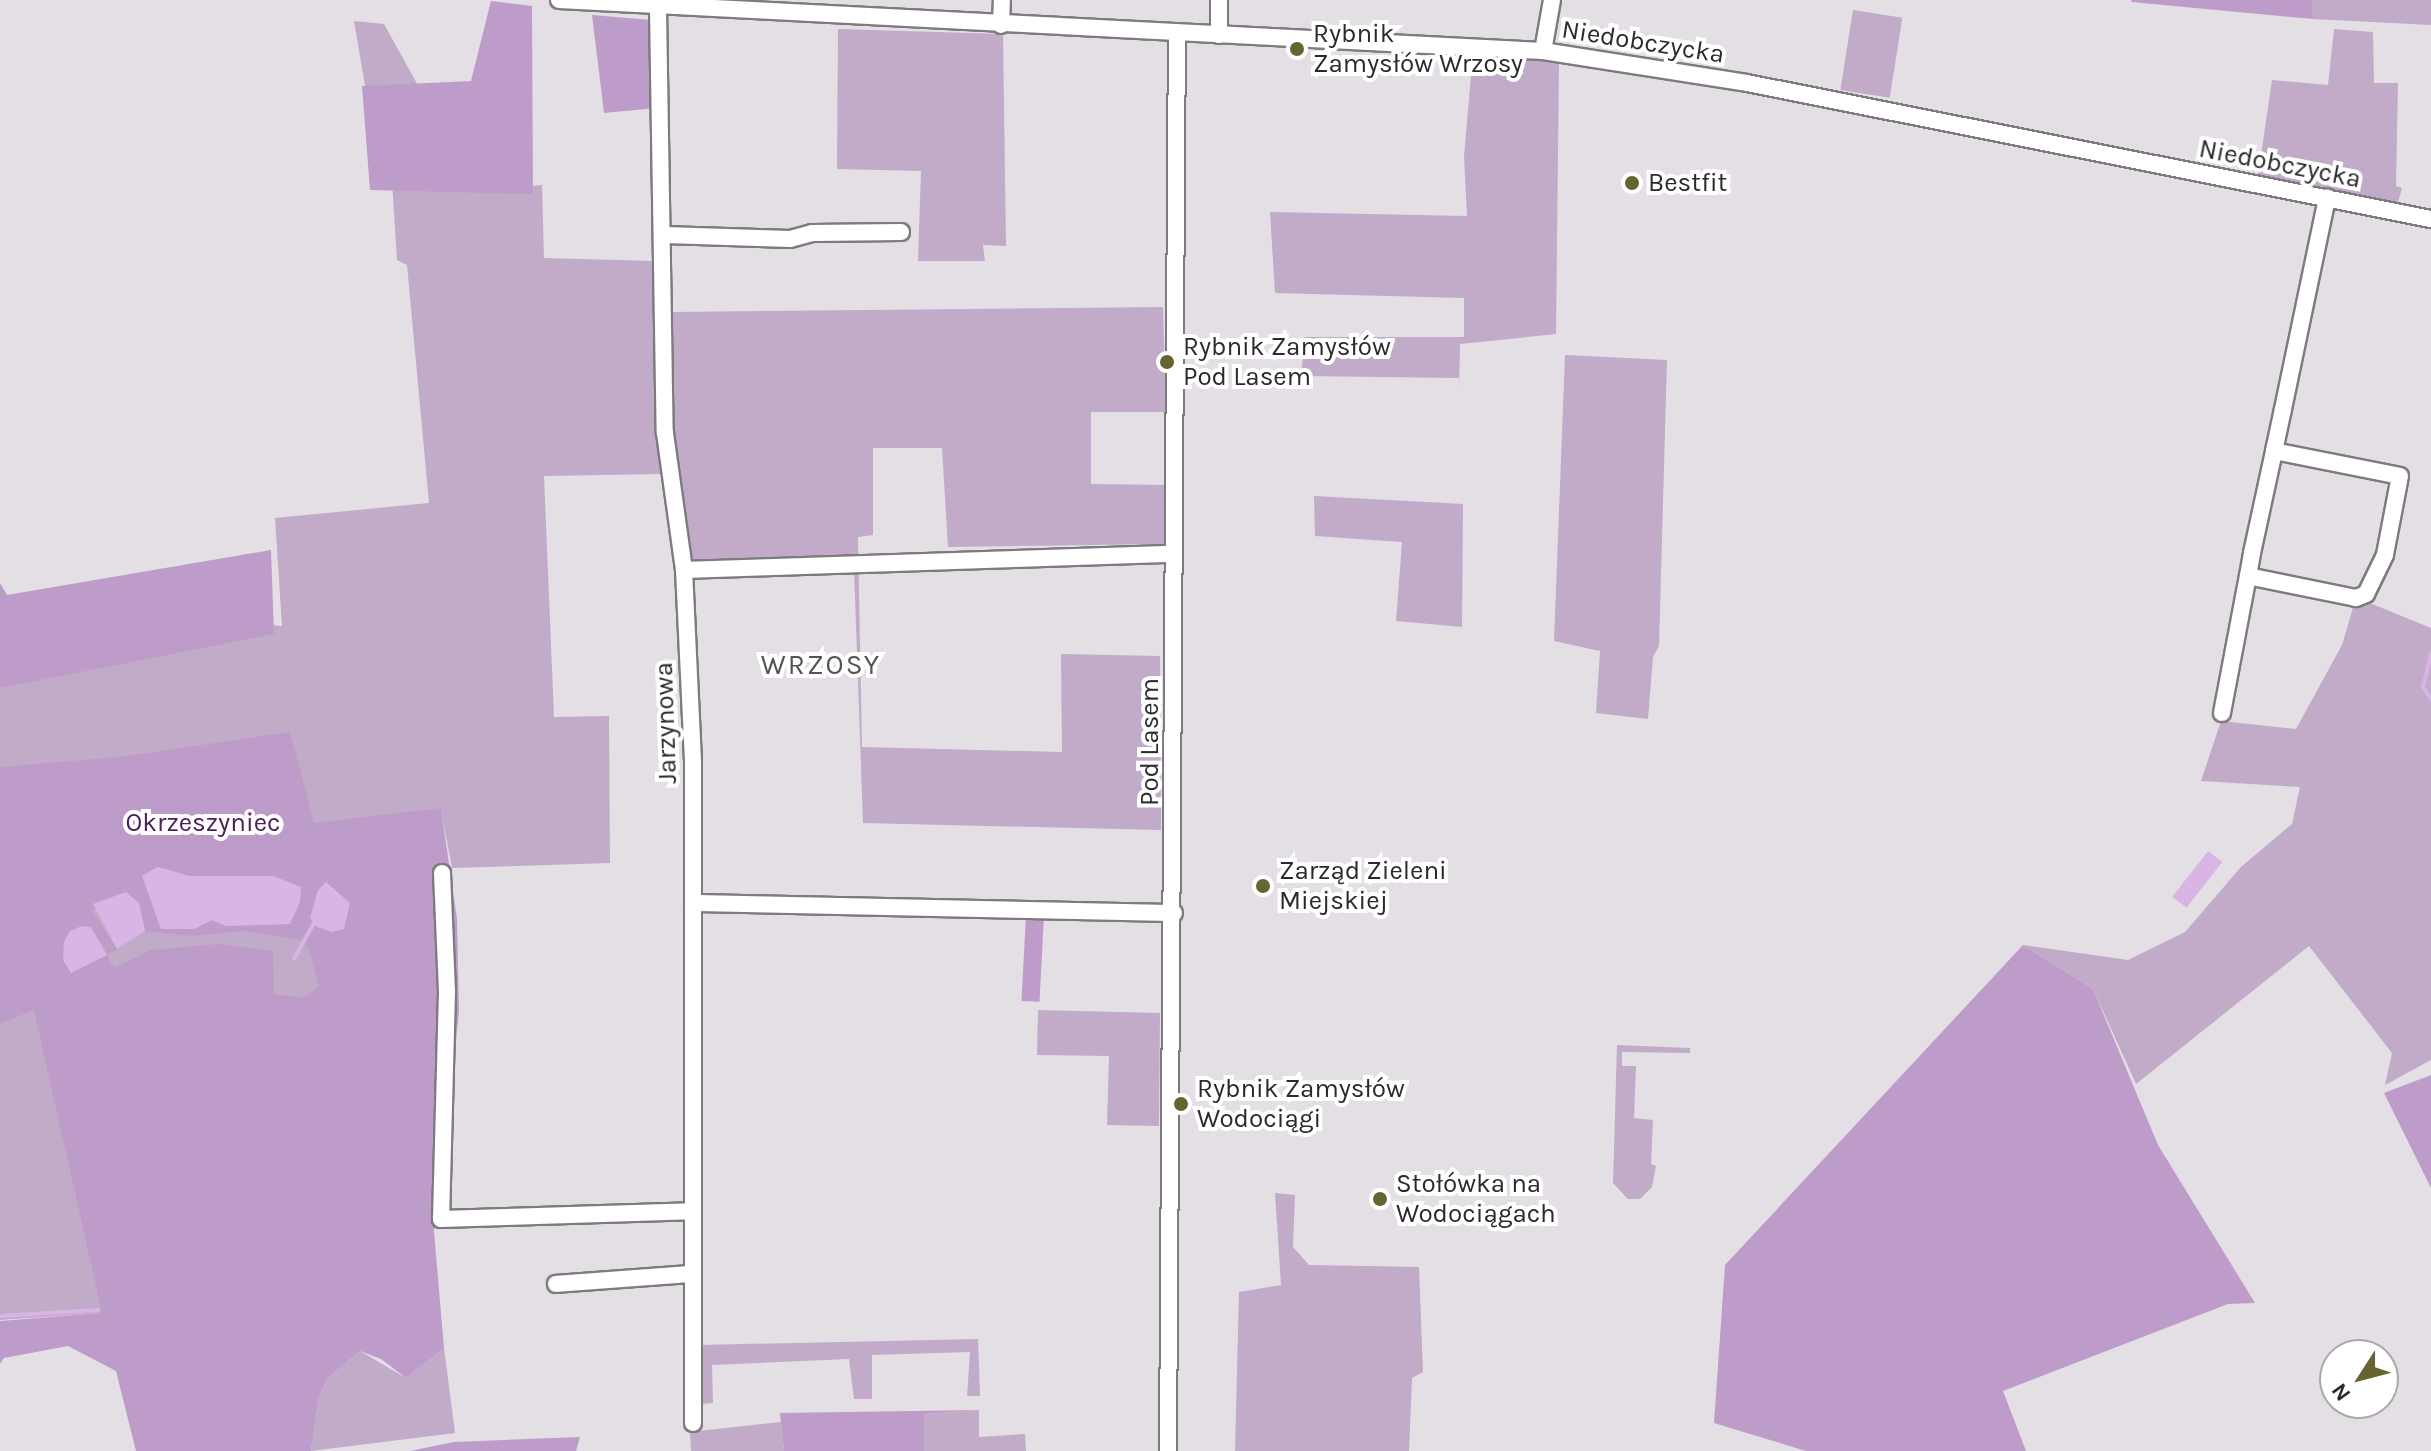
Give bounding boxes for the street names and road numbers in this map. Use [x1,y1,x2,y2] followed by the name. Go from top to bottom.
[1560,14,1726,70] street label: Niedobczycka
[2196,133,2364,195] street label: Niedobczycka
[648,662,684,784] street label: Jarzynowa
[1134,678,1166,806] street label: Pod Lasem

